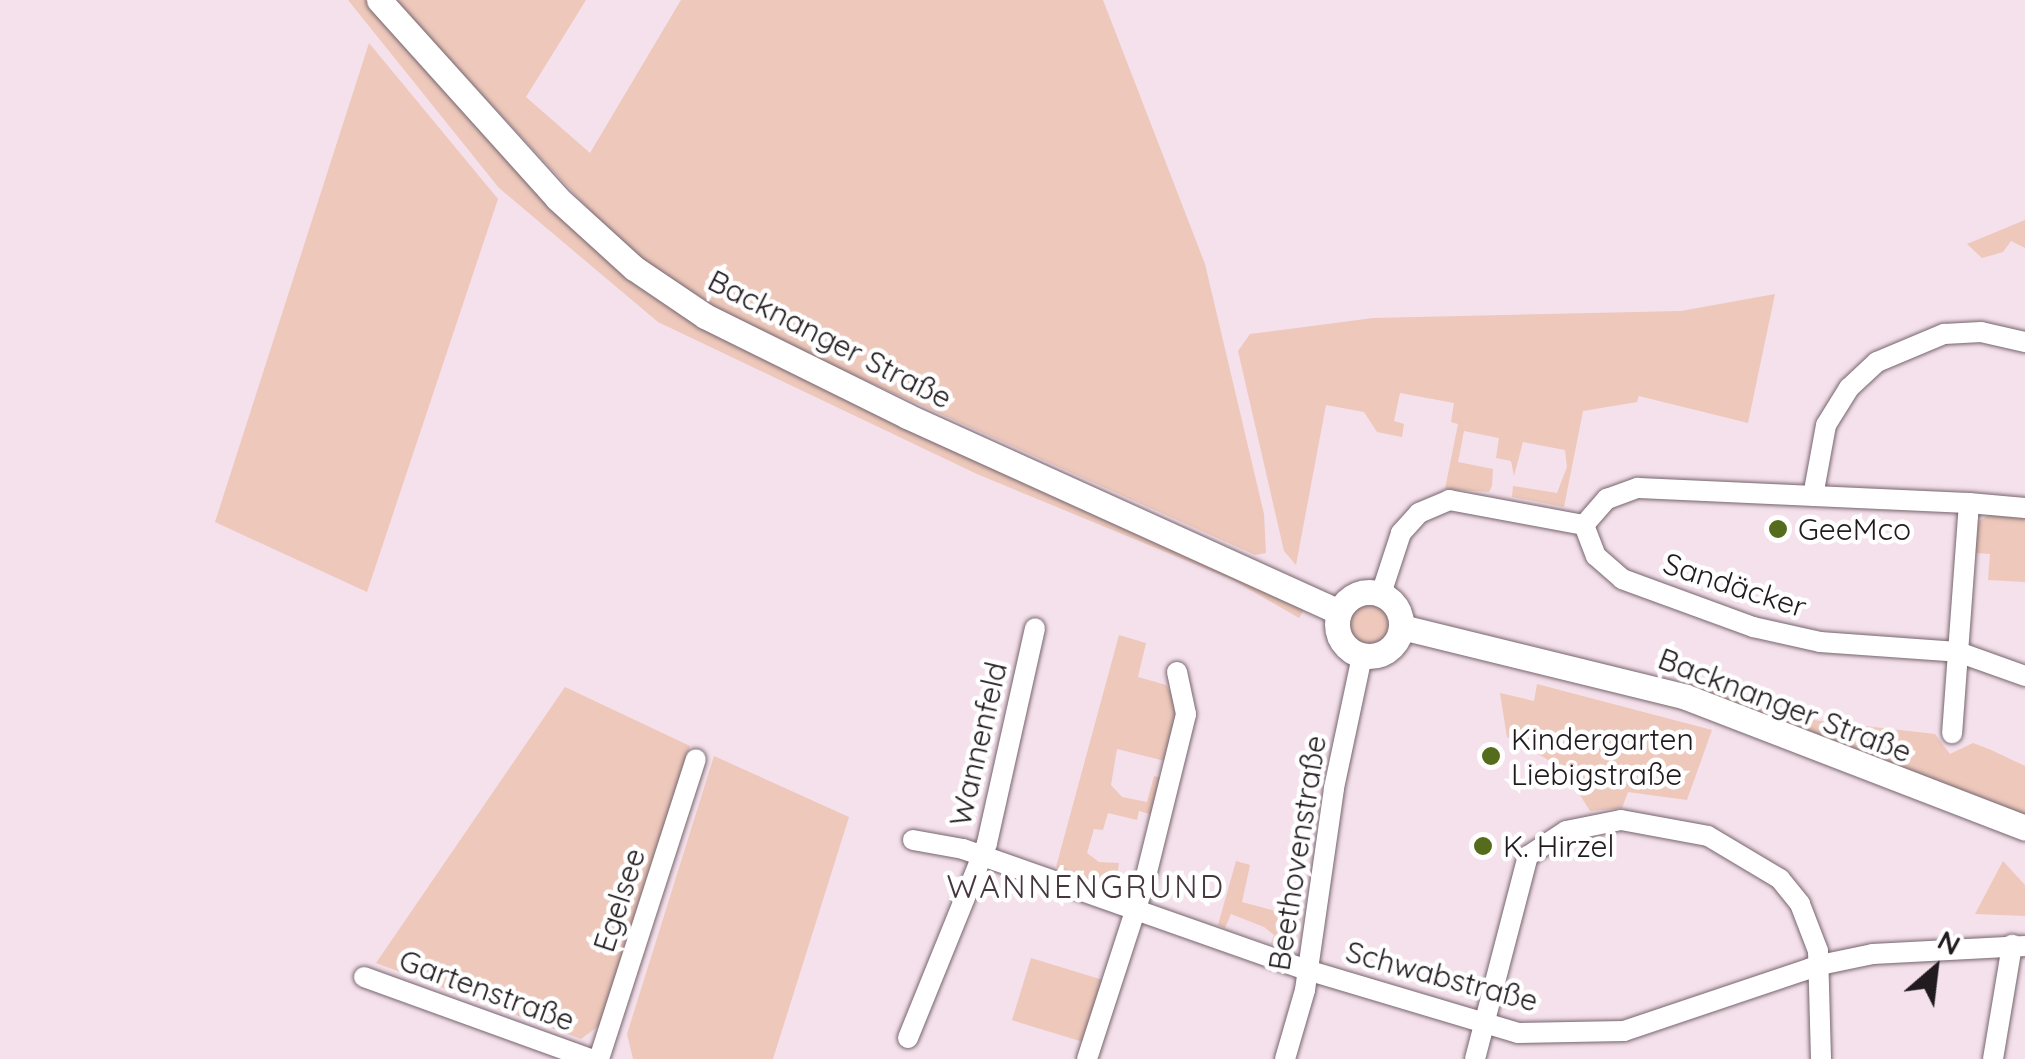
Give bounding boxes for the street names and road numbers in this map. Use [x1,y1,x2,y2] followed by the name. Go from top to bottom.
[702,262,958,416] street label: Backnanger Straße
[1659,545,1811,625] street label: Sandäcker
[1653,640,1917,770] street label: Backnanger Straße
[942,658,1014,830] street label: Wannenfeld
[1261,733,1333,973] street label: Beethovenstraße
[585,844,653,956] street label: Egelsee
[1342,933,1542,1019] street label: Schwabstraße
[394,942,580,1038] street label: Gartenstraße

